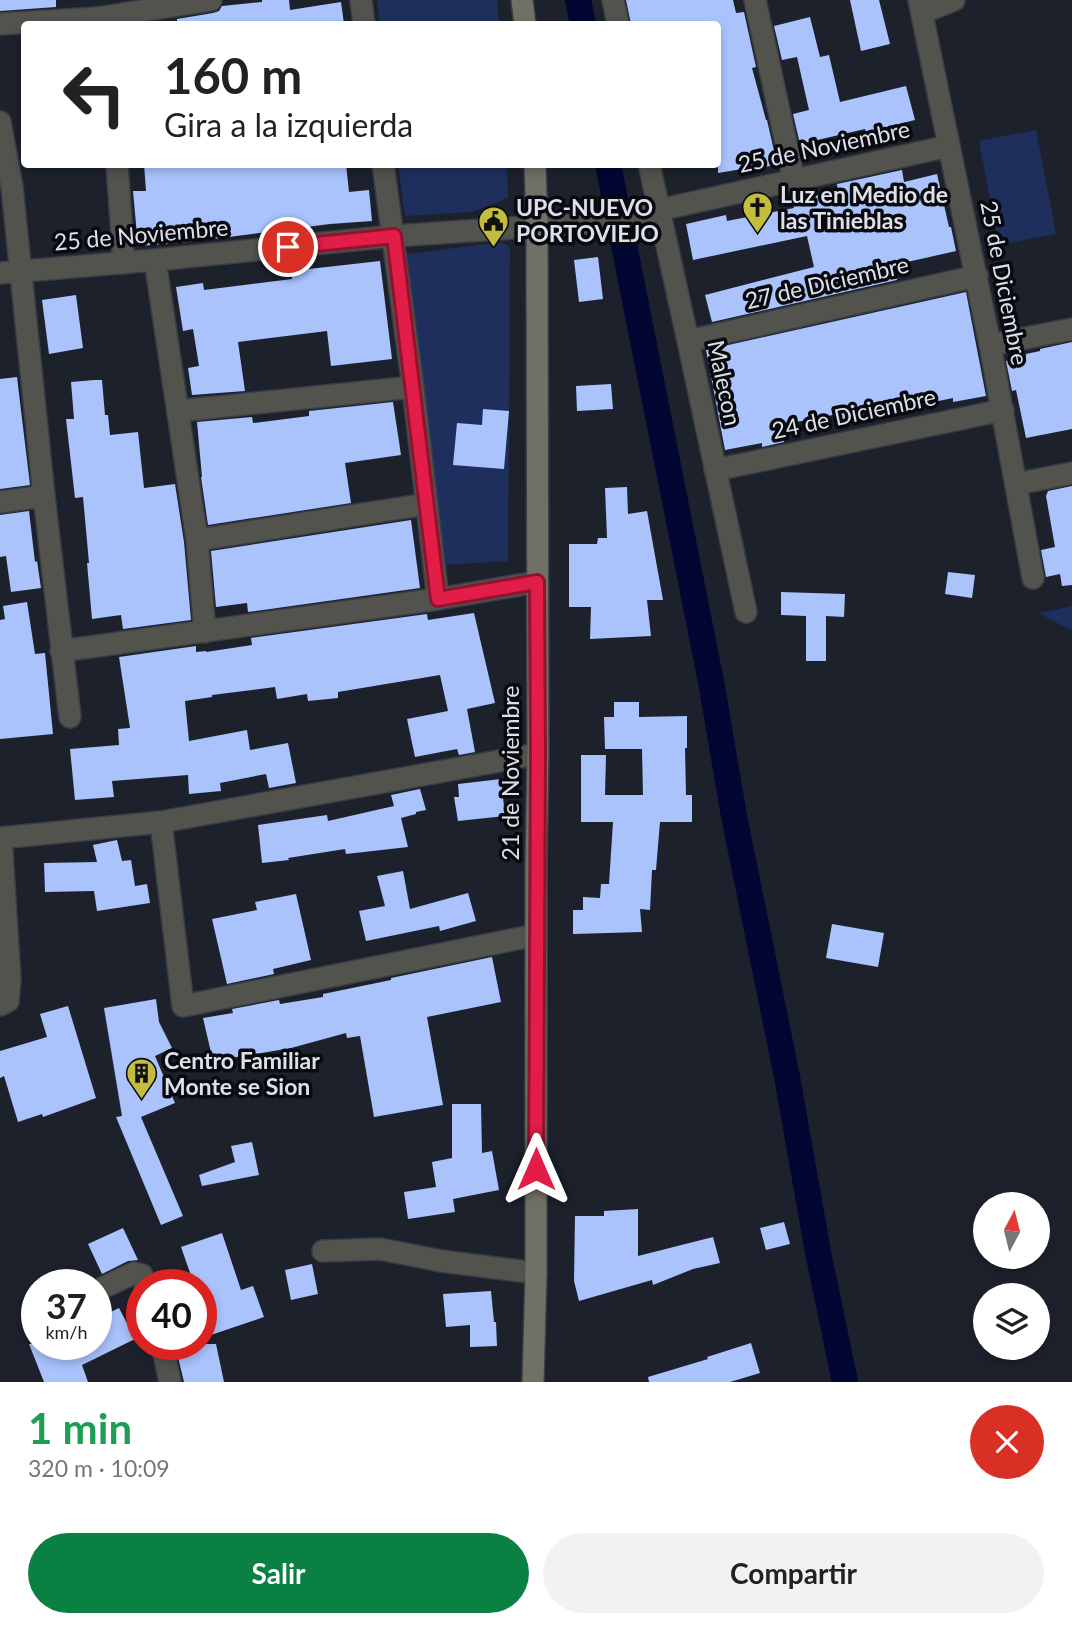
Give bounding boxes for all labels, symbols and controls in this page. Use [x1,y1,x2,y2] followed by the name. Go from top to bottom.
[164,46,302,104] text: 160 m
[49,49,140,140] icon: left
[164,105,413,144] text: Gira a la izquierda
[735,114,912,178] street label: 25 de Noviembre
[780,180,948,234] place label: Luz en Medio de las Tinieblas
[740,191,774,235] church icon: Luz en Medio de las Tinieblas
[516,193,659,247] place label: UPC-NUEVO PORTOVIEJO
[975,198,1035,367] street label: 25 de Diciembre
[476,204,510,248] public building icon: UPC-NUEVO PORTOVIEJO
[53,212,229,256] street label: 25 de Noviembre
[258,217,318,277] pin
[269,228,307,266] icon: arrive
[742,250,911,314] street label: 27 de Diciembre
[702,337,748,428] street label: Malecon
[769,382,938,444] street label: 24 de Diciembre
[496,686,524,860] street label: 21 de Noviembre
[164,1046,320,1100] place label: Centro Familiar Monte se Sion
[124,1057,158,1101] building icon: Centro Familiar Monte se Sion
[499,1132,573,1206] position arrow
[973,1192,1050,1269] north arrow
[973,1192,1050,1360] map controls
[126,1269,217,1360] speed limit sign: 40
[973,1283,1050,1360] button: layers
[46,1284,87,1326] text: 37
[45,1321,88,1343] text: km/h
[28,1403,132,1453] text: 1 min
[970,1405,1044,1479] button: close
[28,1454,170,1482] text: 320 m · 10:09
[28,1533,529,1613] button: Salir
[543,1533,1044,1613] button: Compartir

